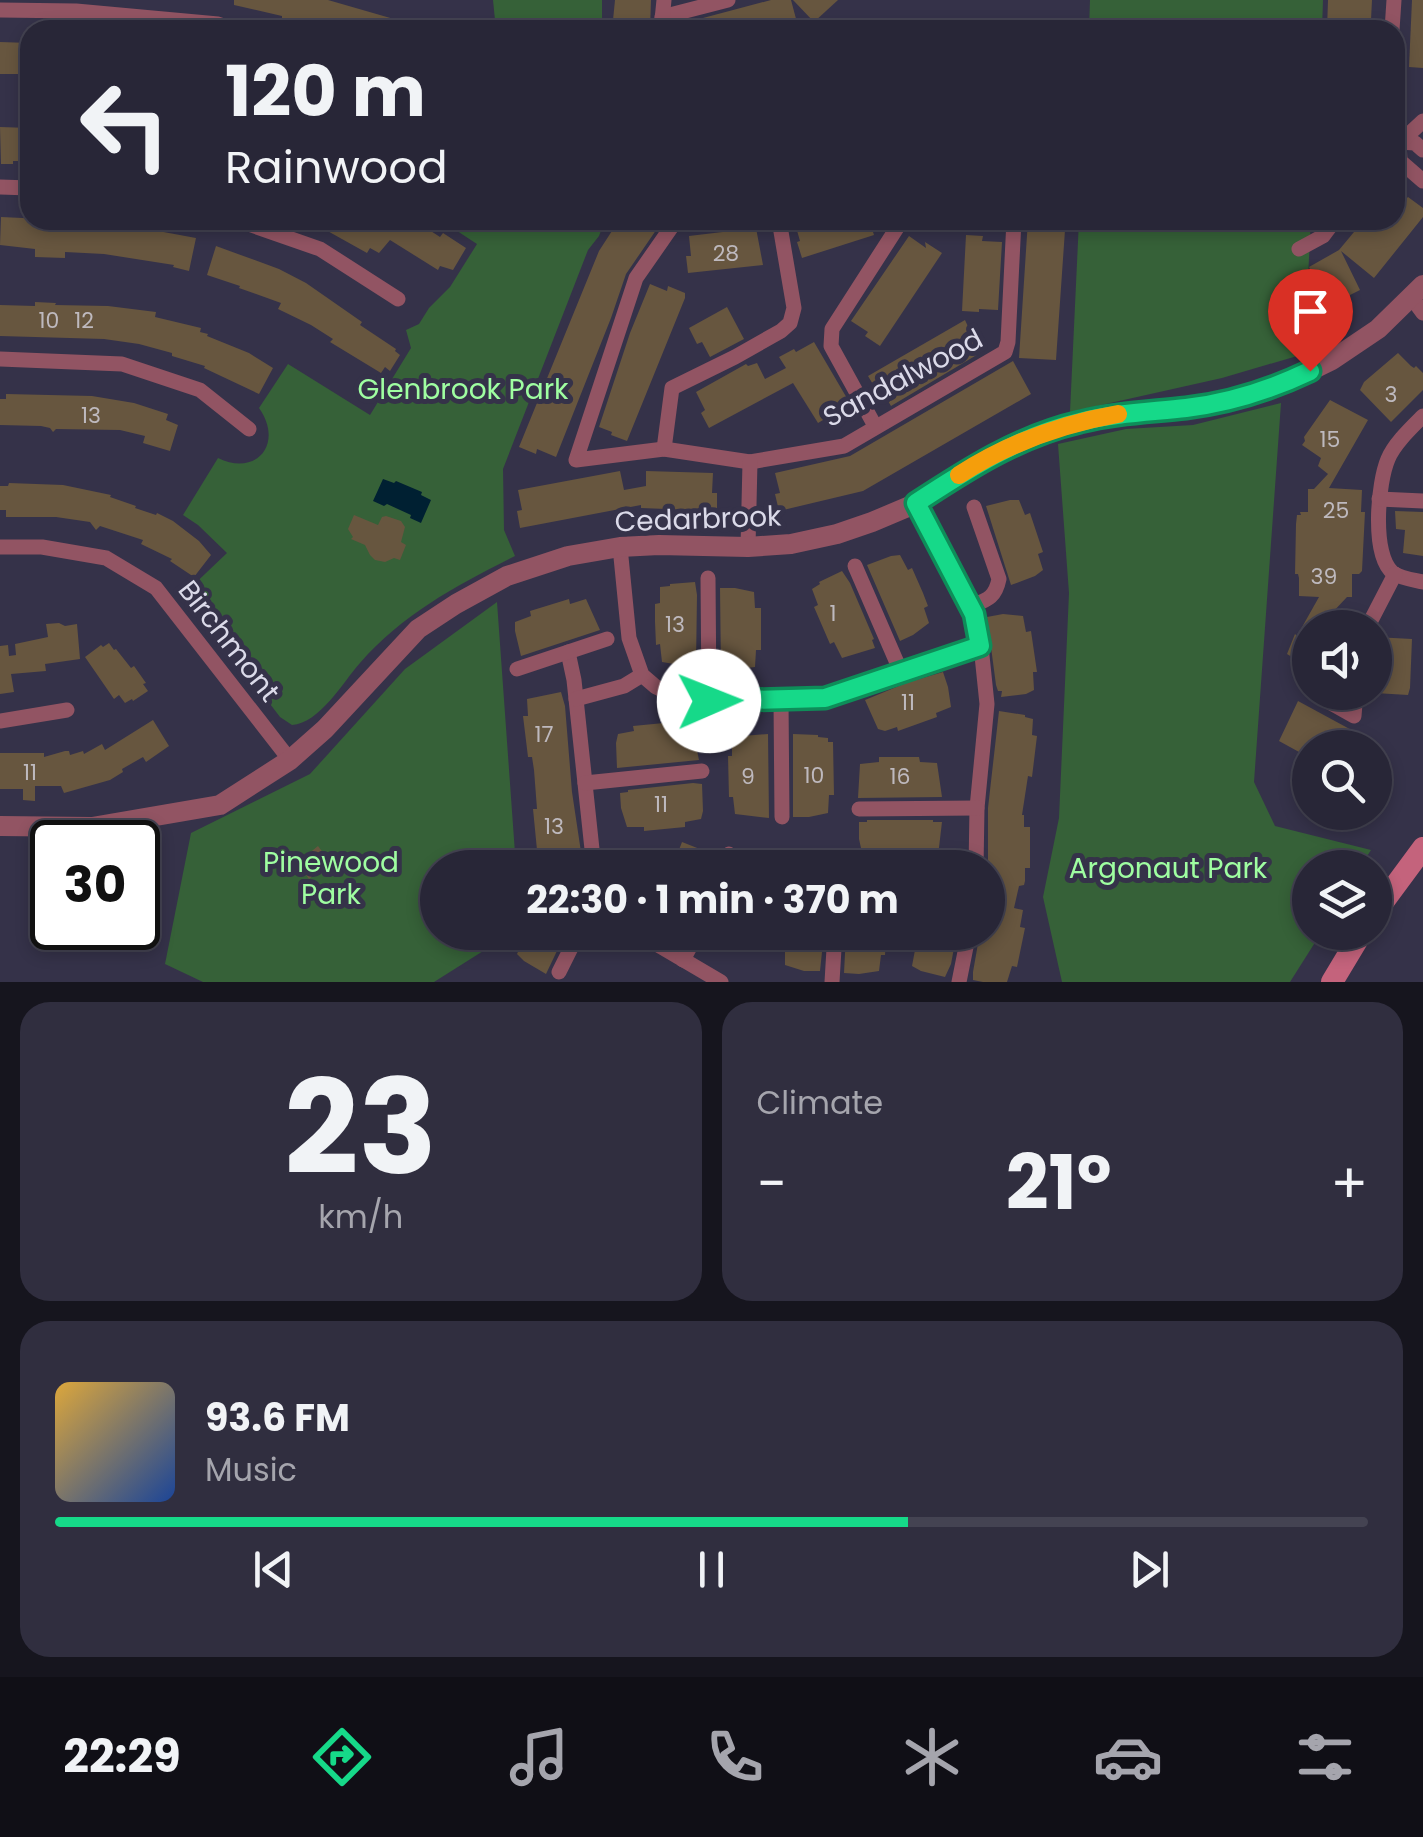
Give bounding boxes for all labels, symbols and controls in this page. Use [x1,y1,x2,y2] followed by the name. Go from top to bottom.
[225,42,426,141] text: 120 m
[60,60,190,190] icon: left
[225,136,448,199] text: Rainwood
[713,238,739,269] house number: 28
[1268,269,1353,372] pin
[1283,284,1338,339] icon: arrive
[39,305,59,336] house number: 10
[74,305,94,336] house number: 12
[816,320,990,436] street label: Sandalwood
[357,370,569,409] park label: Glenbrook Park
[1385,379,1397,410] house number: 3
[81,400,101,431] house number: 13
[1320,424,1340,455] house number: 15
[1323,495,1349,526] house number: 25
[614,497,783,541] street label: Cedarbrook
[1311,561,1337,592] house number: 39
[169,572,289,710] street label: Birchmont
[829,598,837,629] house number: 1
[665,609,685,640] house number: 13
[1292,610,1392,950] map controls
[1292,610,1392,710] button: sound
[657,649,761,753] position arrow
[901,687,915,718] house number: 11
[534,719,554,750] house number: 17
[1292,730,1392,830] button: search
[23,757,37,788] house number: 11
[804,760,824,791] house number: 10
[741,761,755,792] house number: 9
[889,761,911,792] house number: 16
[654,789,668,820] house number: 11
[544,811,564,842] house number: 13
[30,820,160,950] speed limit sign: 30
[263,843,399,914] park label: Pinewood Park
[1069,849,1268,888] park label: Argonaut Park
[1292,850,1392,950] button: layers
[526,873,899,926] text: 22:30 · 1 min · 370 m
[284,1036,437,1219] text: 23
[757,1080,883,1125] text: Climate
[1006,1130,1112,1235] text: 21°
[757,1145,787,1222] text: −
[1330,1145,1368,1222] text: +
[318,1194,403,1239] text: km/h
[205,1391,350,1444] text: 93.6 FM
[205,1447,297,1492] text: Music
[246,1542,301,1597] icon: previous
[684,1542,739,1597] icon: pause
[1122,1542,1177,1597] icon: next
[307,1722,377,1792] icon: directions
[504,1722,574,1792] icon: music
[700,1722,770,1792] icon: phone
[897,1722,967,1792] icon: climate
[1093,1722,1163,1792] icon: car
[1290,1722,1360,1792] icon: filters
[63,1725,181,1788] text: 22:29

